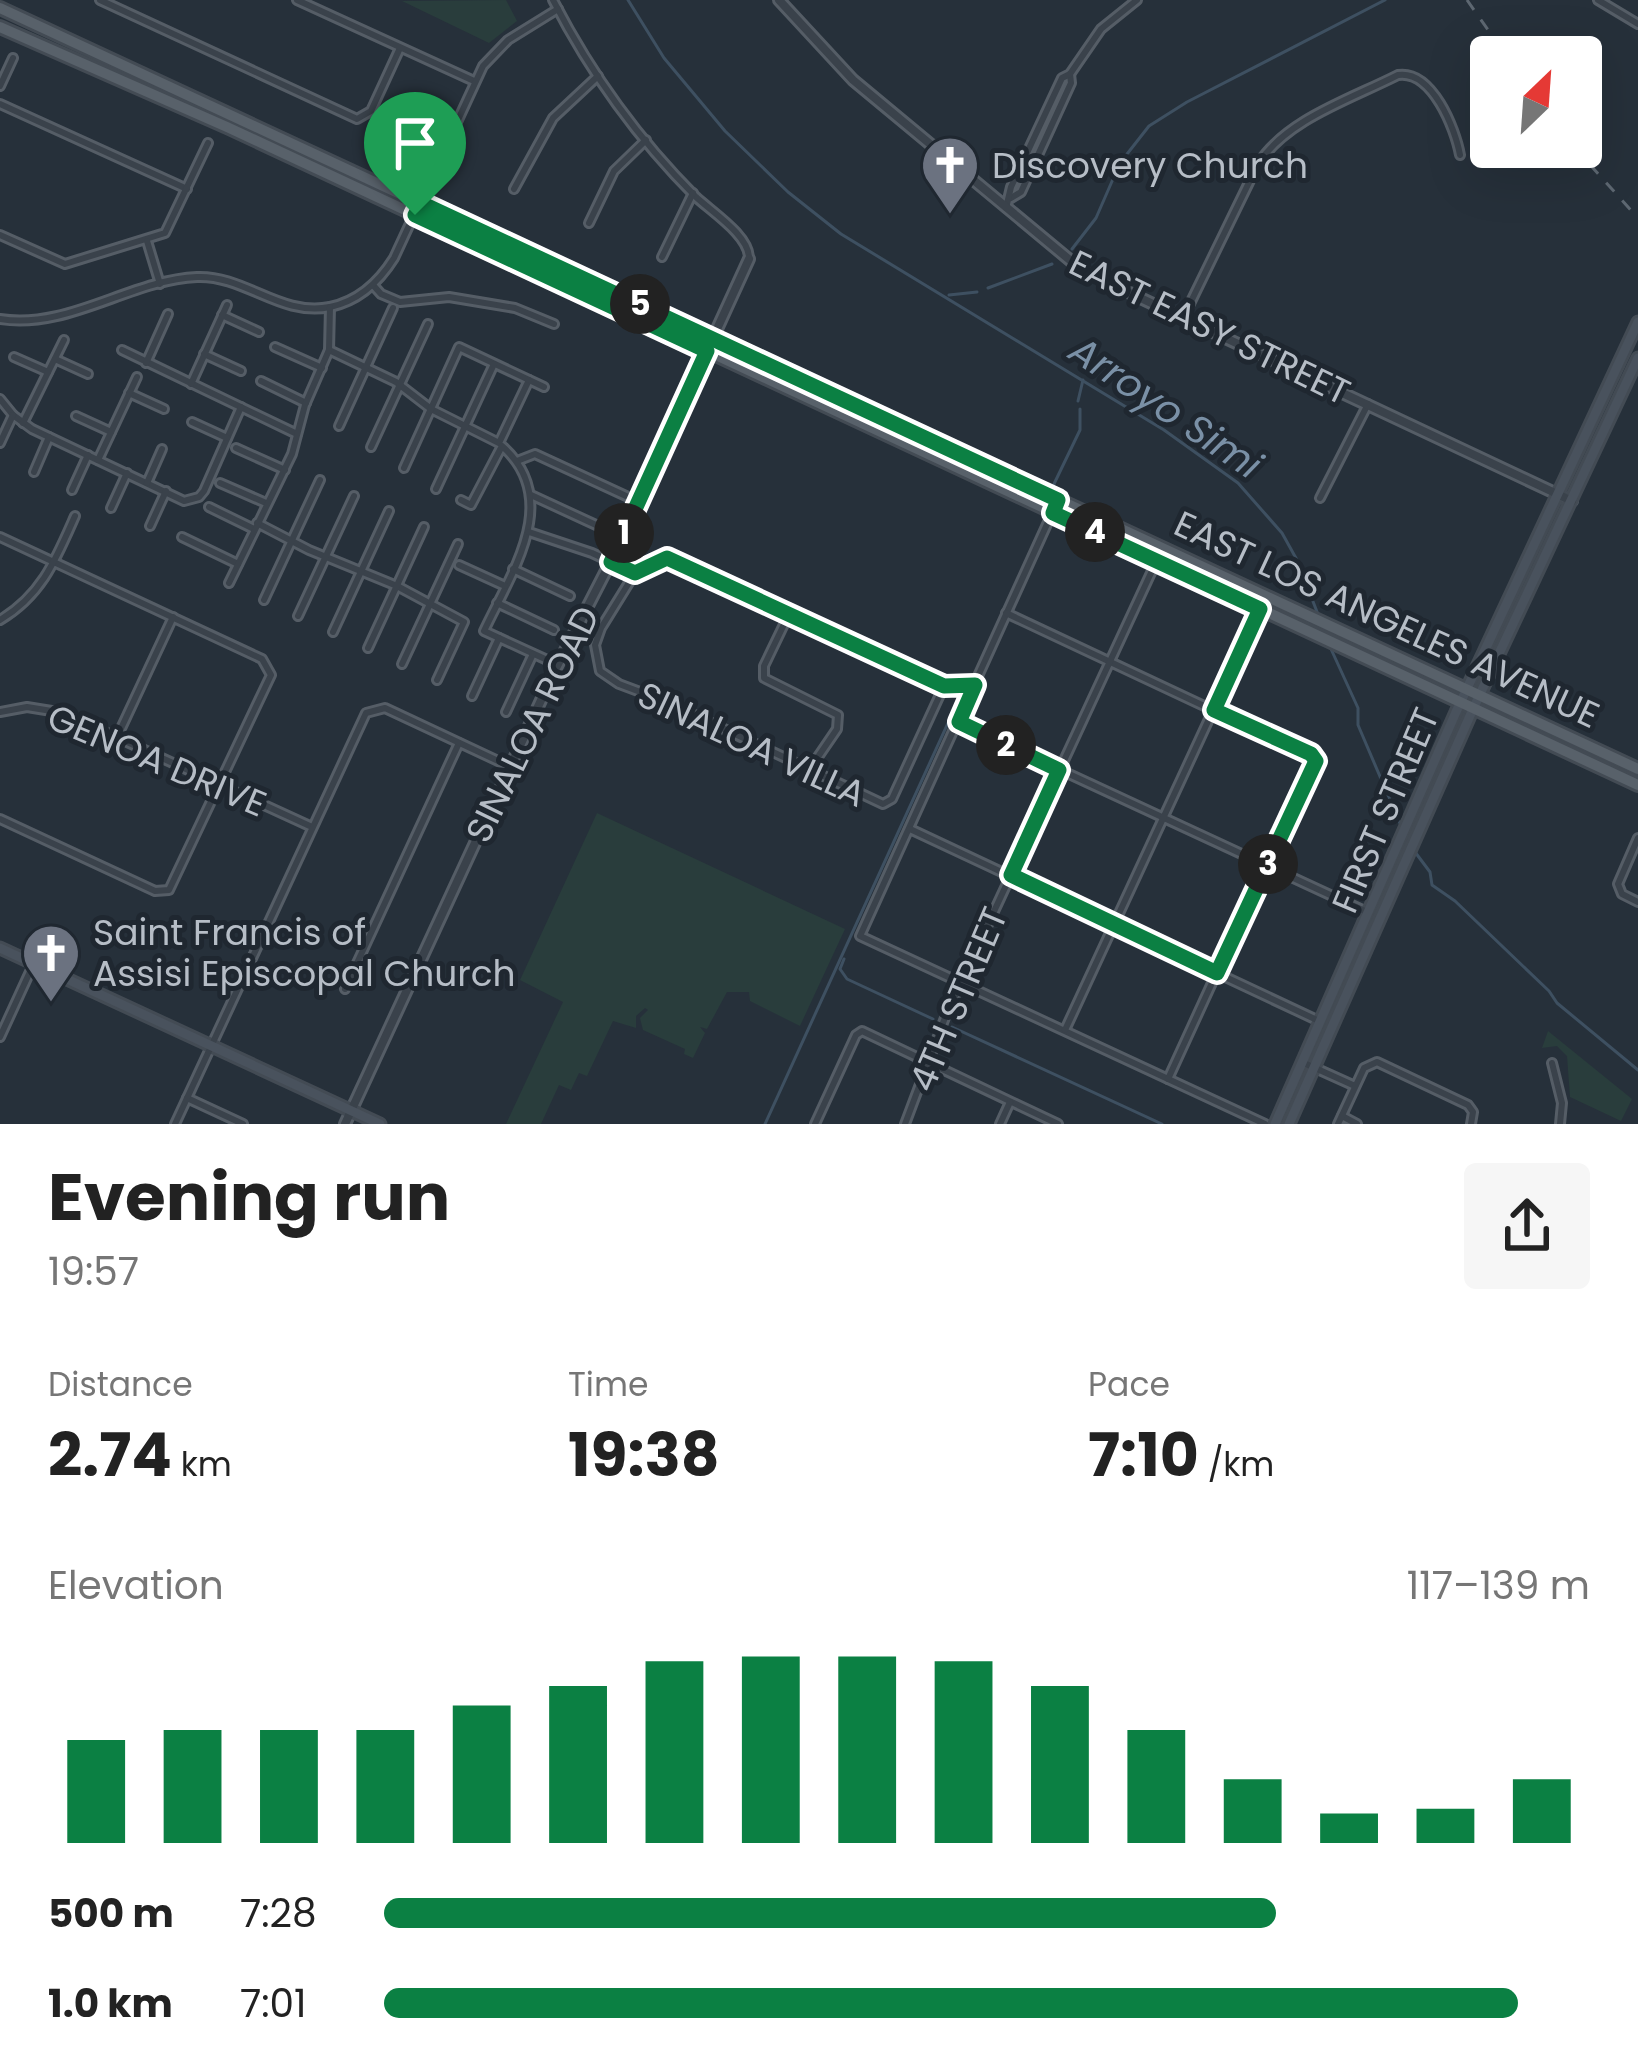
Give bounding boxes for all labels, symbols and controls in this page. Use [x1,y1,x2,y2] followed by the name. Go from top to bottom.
[1470,36,1602,168] north arrow
[1470,36,1602,168] map controls
[364,92,466,215] pin
[382,110,448,176] icon: arrive
[919,134,981,216] church icon: Discovery Church
[992,140,1308,191] place label: Discovery Church
[1061,237,1359,418] street label: EAST EASY STREET
[610,274,670,334] pin: 5
[629,280,651,327] text: 5
[1058,322,1274,493] water label: Arroyo Simi
[1166,498,1608,741] street label: EAST LOS ANGELES AVENUE
[1065,502,1125,562] pin: 4
[594,503,654,563] pin: 1
[1084,508,1106,555] text: 4
[618,509,630,556] text: 1
[453,597,612,851] street label: SINALOA ROAD
[630,669,874,820] street label: SINALOA VILLA
[40,691,274,829] street label: GENOA DRIVE
[1319,700,1452,921] street label: FIRST STREET
[976,715,1036,775] pin: 2
[997,721,1015,768] text: 2
[1238,834,1298,894] pin: 3
[1258,840,1278,887] text: 3
[897,899,1020,1099] street label: 4TH STREET
[93,907,516,999] place label: Saint Francis of Assisi Episcopal Church
[20,922,82,1004] church icon: Saint Francis of Assisi Episcopal Church
[48,1151,450,1243] text: Evening run
[1464,1163,1590,1289] button: share
[48,1244,139,1299] text: 19:57
[48,1361,193,1408] text: Distance
[568,1361,648,1408] text: Time
[1088,1361,1170,1408] text: Pace
[48,1413,172,1497] text: 2.74
[568,1413,720,1497] text: 19:38
[1088,1413,1199,1497] text: 7:10
[172,1441,232,1488] text: km
[1199,1441,1274,1488] text: /km
[48,1558,224,1613] text: Elevation
[1407,1558,1590,1613] text: 117–139 m
[48,1886,174,1941] text: 500 m
[240,1886,317,1941] text: 7:28
[48,1976,173,2031] text: 1.0 km
[240,1976,307,2031] text: 7:01

